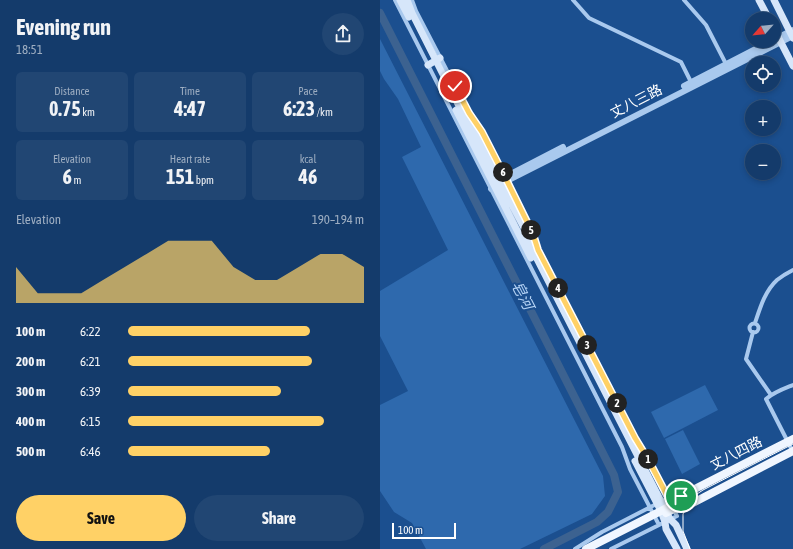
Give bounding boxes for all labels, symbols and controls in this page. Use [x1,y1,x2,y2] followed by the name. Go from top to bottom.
[745,12,781,48] north arrow
[745,12,781,180] map controls
[322,13,364,55] button: share
[16,14,111,40] text: Evening run
[16,42,43,57] text: 18:51
[745,56,781,92] button: locate
[438,69,472,103] pin
[444,75,466,97] icon: check
[607,81,665,121] street label: 丈八三路
[54,85,90,97] text: Distance
[180,85,200,97] text: Time
[298,85,318,97] text: Pace
[49,97,81,120] text: 0.75
[174,97,206,120] text: 4:47
[283,97,315,120] text: 6:23
[745,100,781,136] button: +
[81,106,95,118] text: km
[315,106,333,118] text: /km
[745,144,781,180] button: −
[53,153,91,165] text: Elevation
[170,153,210,165] text: Heart rate
[300,153,316,165] text: kcal
[493,162,513,182] pin: 6
[63,165,72,188] text: 6
[166,165,194,188] text: 151
[299,165,317,188] text: 46
[500,166,506,178] text: 6
[72,174,81,186] text: m
[194,174,214,186] text: bpm
[16,212,61,227] text: Elevation
[312,212,364,227] text: 190–194 m
[521,220,541,240] pin: 5
[528,224,534,236] text: 5
[509,278,539,315] water label: 皂河
[548,278,568,298] pin: 4
[555,282,561,294] text: 4
[16,324,45,339] text: 100 m
[80,324,101,339] text: 6:22
[577,335,597,355] pin: 3
[584,339,590,351] text: 3
[16,354,45,369] text: 200 m
[80,354,101,369] text: 6:21
[16,384,45,399] text: 300 m
[80,384,101,399] text: 6:39
[607,393,627,413] pin: 2
[614,397,620,409] text: 2
[16,414,45,429] text: 400 m
[80,414,101,429] text: 6:15
[707,433,765,473] street label: 丈八四路
[16,444,45,459] text: 500 m
[80,444,101,459] text: 6:46
[638,449,658,469] pin: 1
[645,453,651,465] text: 1
[664,479,698,513] pin
[670,485,692,507] icon: arrive
[16,495,186,541] button: Save
[194,495,364,541] button: Share
[392,521,456,540] scale bar
[398,524,423,536] text: 100 m

